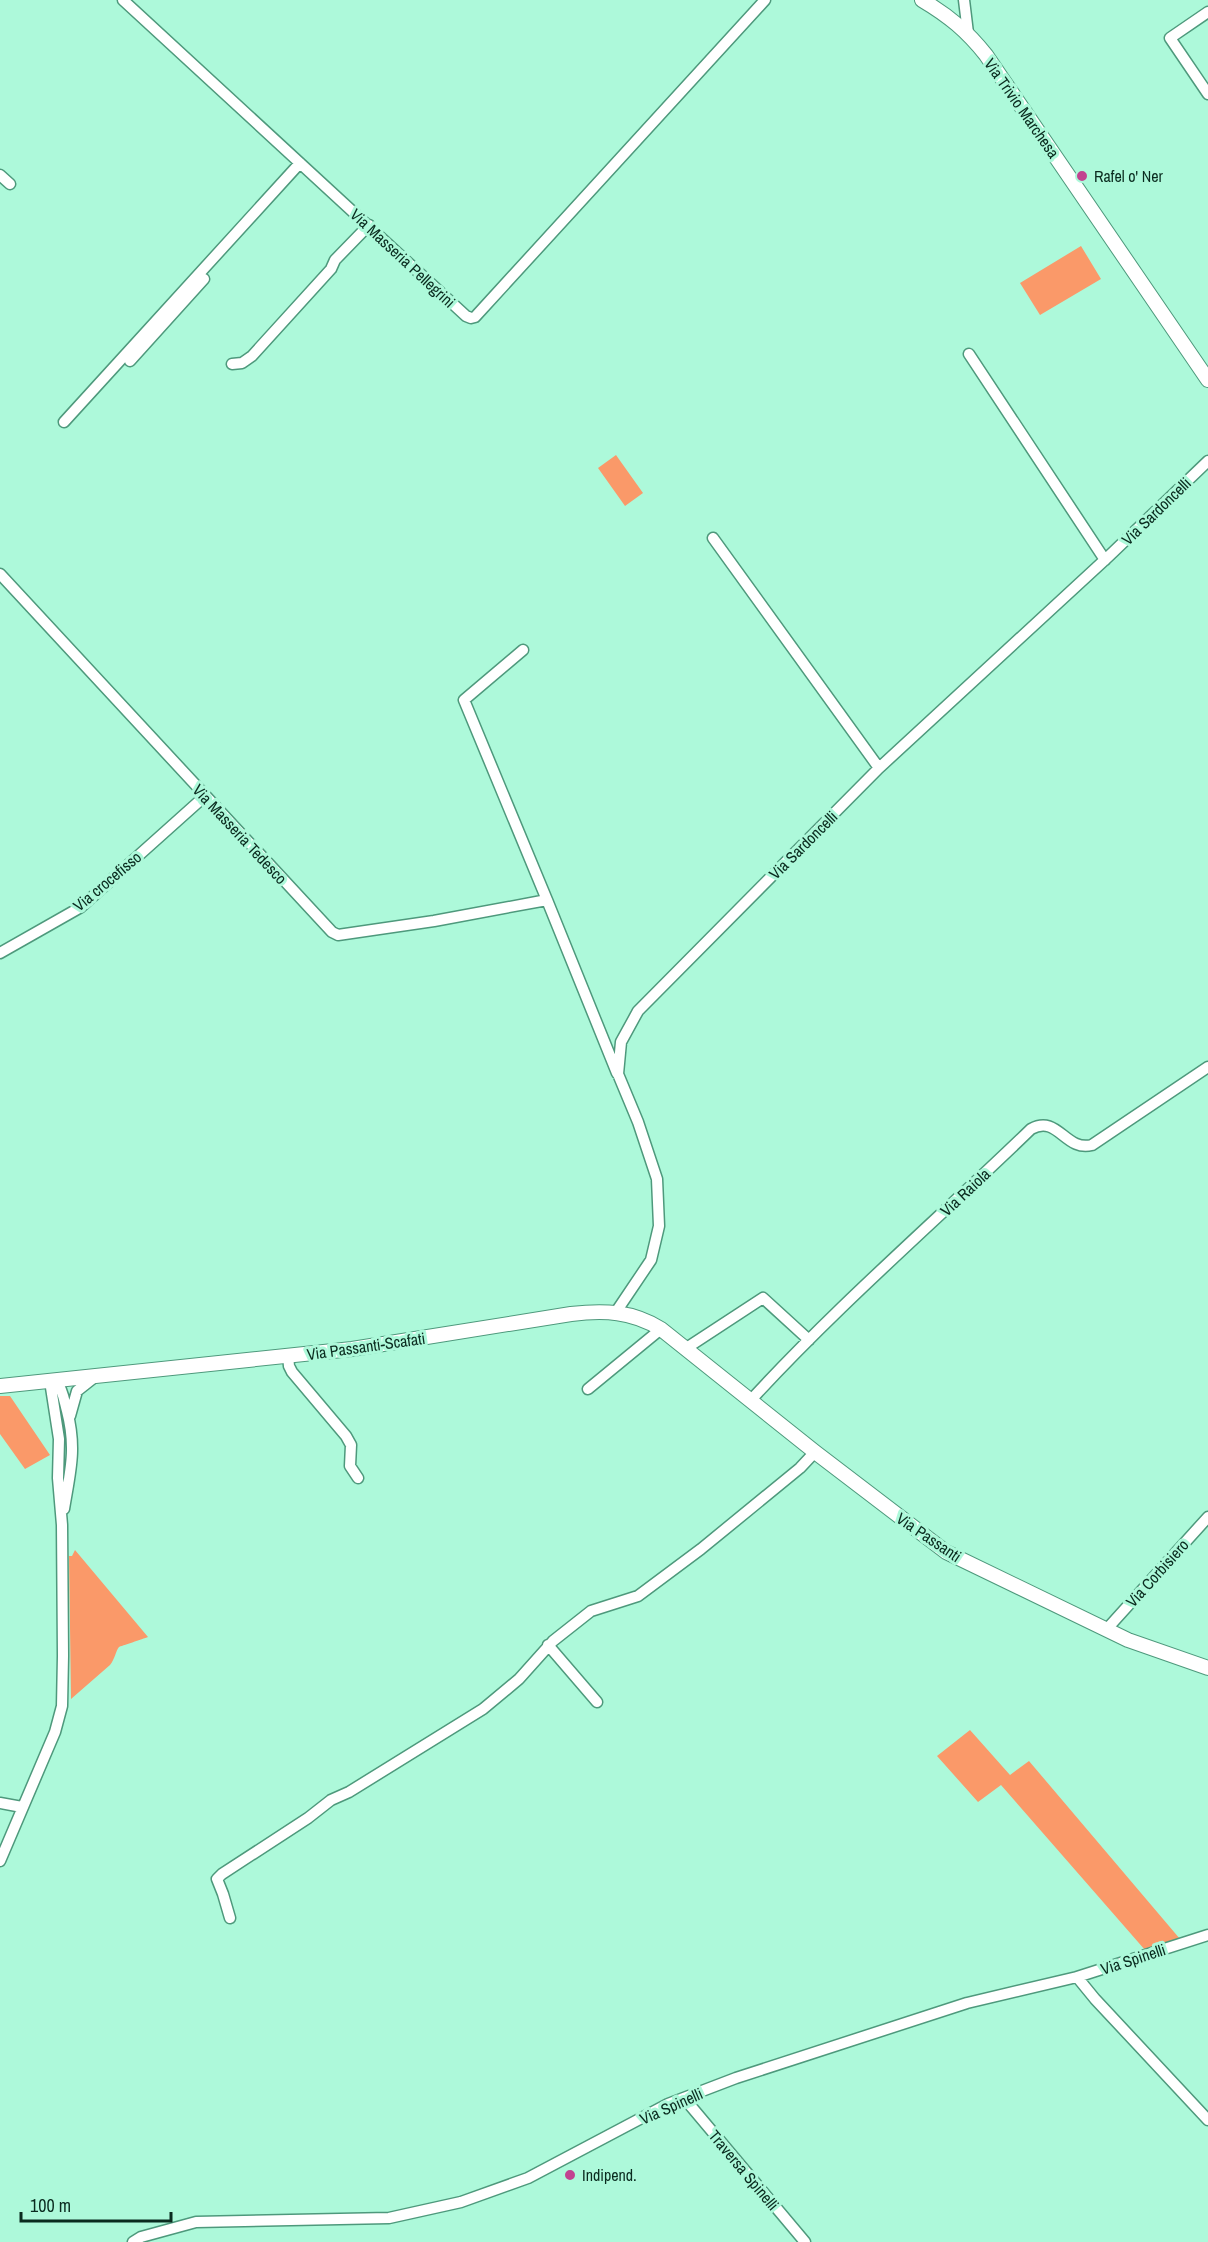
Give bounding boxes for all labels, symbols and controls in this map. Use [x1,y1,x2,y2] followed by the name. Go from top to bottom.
[979,54,1065,163] street label: Via Trivio Marchesa
[1094,165,1163,187] place label: Rafel o' Ner
[1075,169,1089,183] marker: Rafel o' Ner
[346,204,460,312] street label: Via Masseria Pellegrini
[1116,472,1196,550] street label: Via Sardoncelli
[188,779,292,889] street label: Via Masseria Tedesco
[764,806,842,884] street label: Via Sardoncelli
[68,846,146,916] street label: Via crocefisso
[935,1163,995,1221] street label: Via Raiola
[305,1327,427,1365] street label: Via Passanti-Scafati
[892,1507,966,1567] street label: Via Passanti
[1121,1534,1193,1612] street label: Via Corbisiero
[1098,1938,1168,1980] street label: Via Spinelli
[636,2082,706,2130] street label: Via Spinelli
[704,2125,784,2215] street label: Traversa Spinelli
[582,2164,637,2186] place label: Indipend.
[563,2168,577,2182] marker: Indipend.
[21,2185,171,2223] scale bar
[30,2193,71,2218] text: 100 m

